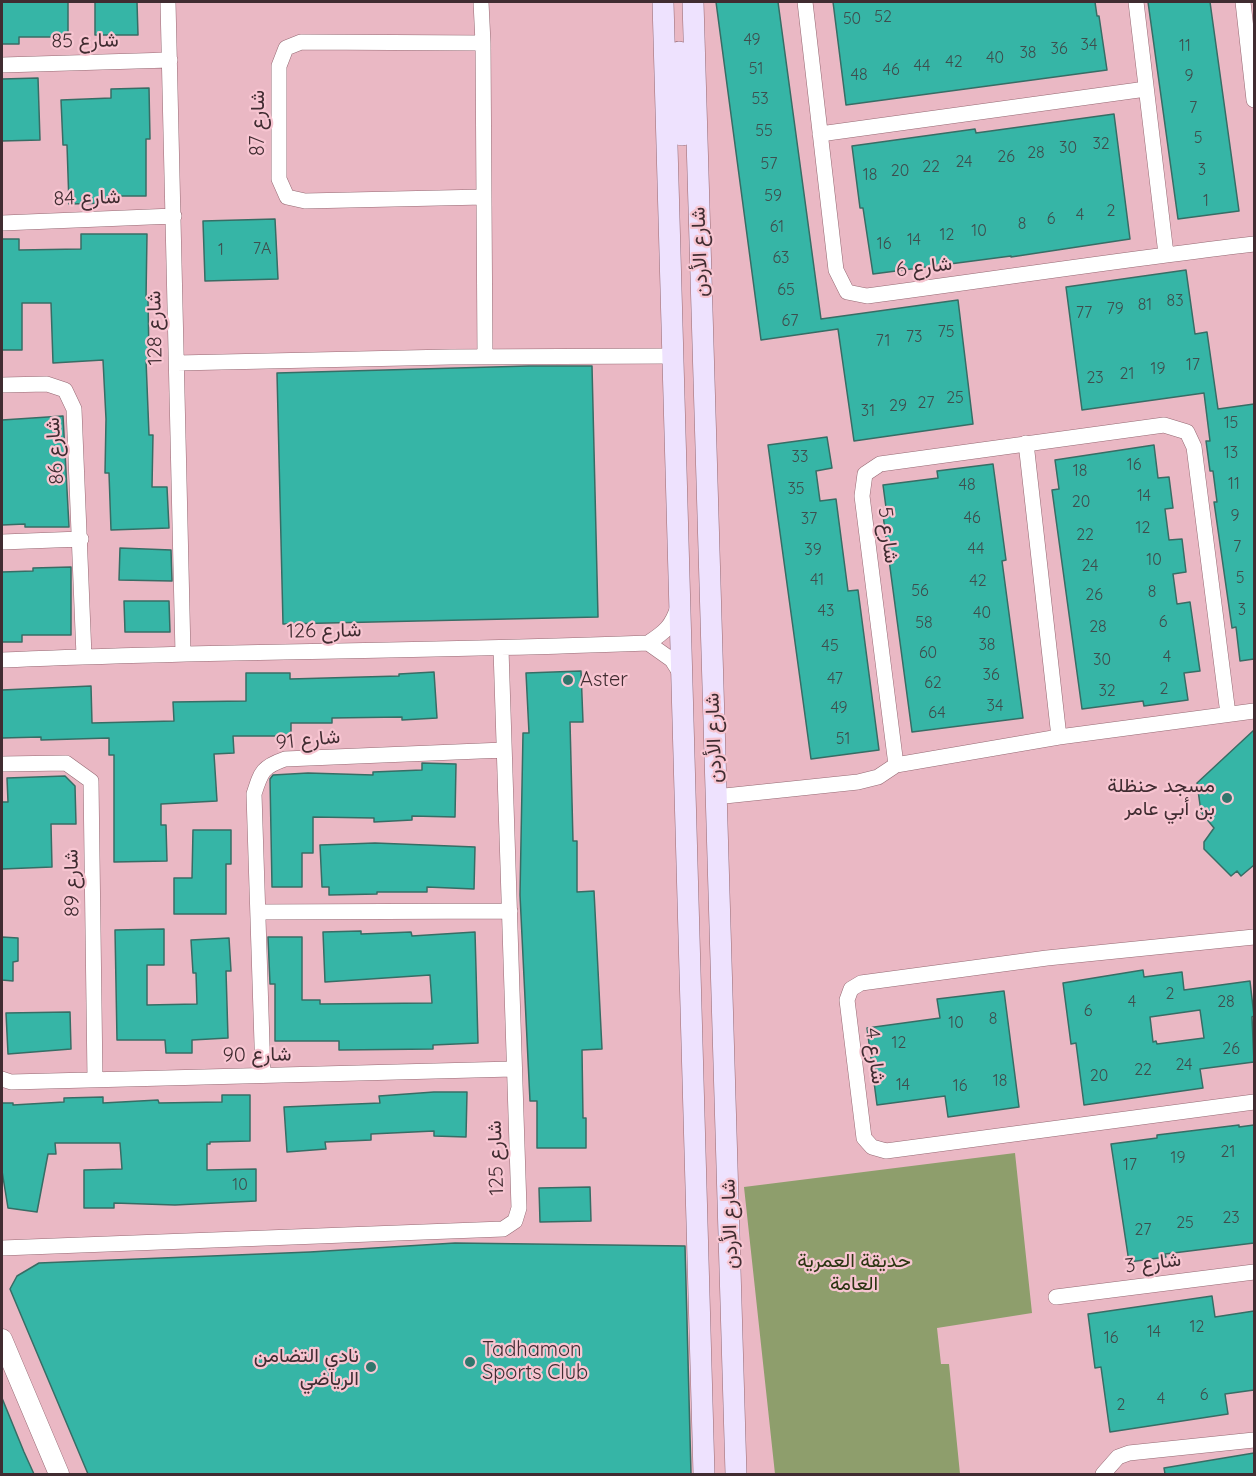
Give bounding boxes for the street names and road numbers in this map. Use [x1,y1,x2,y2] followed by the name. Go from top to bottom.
[51,28,119,54] street label: شارع 85
[246,90,270,156] street label: شارع 87
[53,185,121,211] street label: شارع 84
[686,207,714,297] street label: شارع الأردن
[895,252,953,282] street label: شارع 6
[142,290,168,366] street label: شارع 128
[41,417,69,485] street label: شارع 86
[873,505,903,565] street label: شارع 5
[286,618,362,644] street label: شارع 126
[700,693,728,783] street label: شارع الأردن
[275,725,341,755] street label: شارع 91
[59,849,85,917] street label: شارع 89
[860,1027,890,1085] street label: شارع 4
[222,1042,292,1068] street label: شارع 90
[483,1120,509,1196] street label: شارع 125
[716,1179,744,1269] street label: شارع الأردن
[1124,1248,1182,1278] street label: شارع 3

